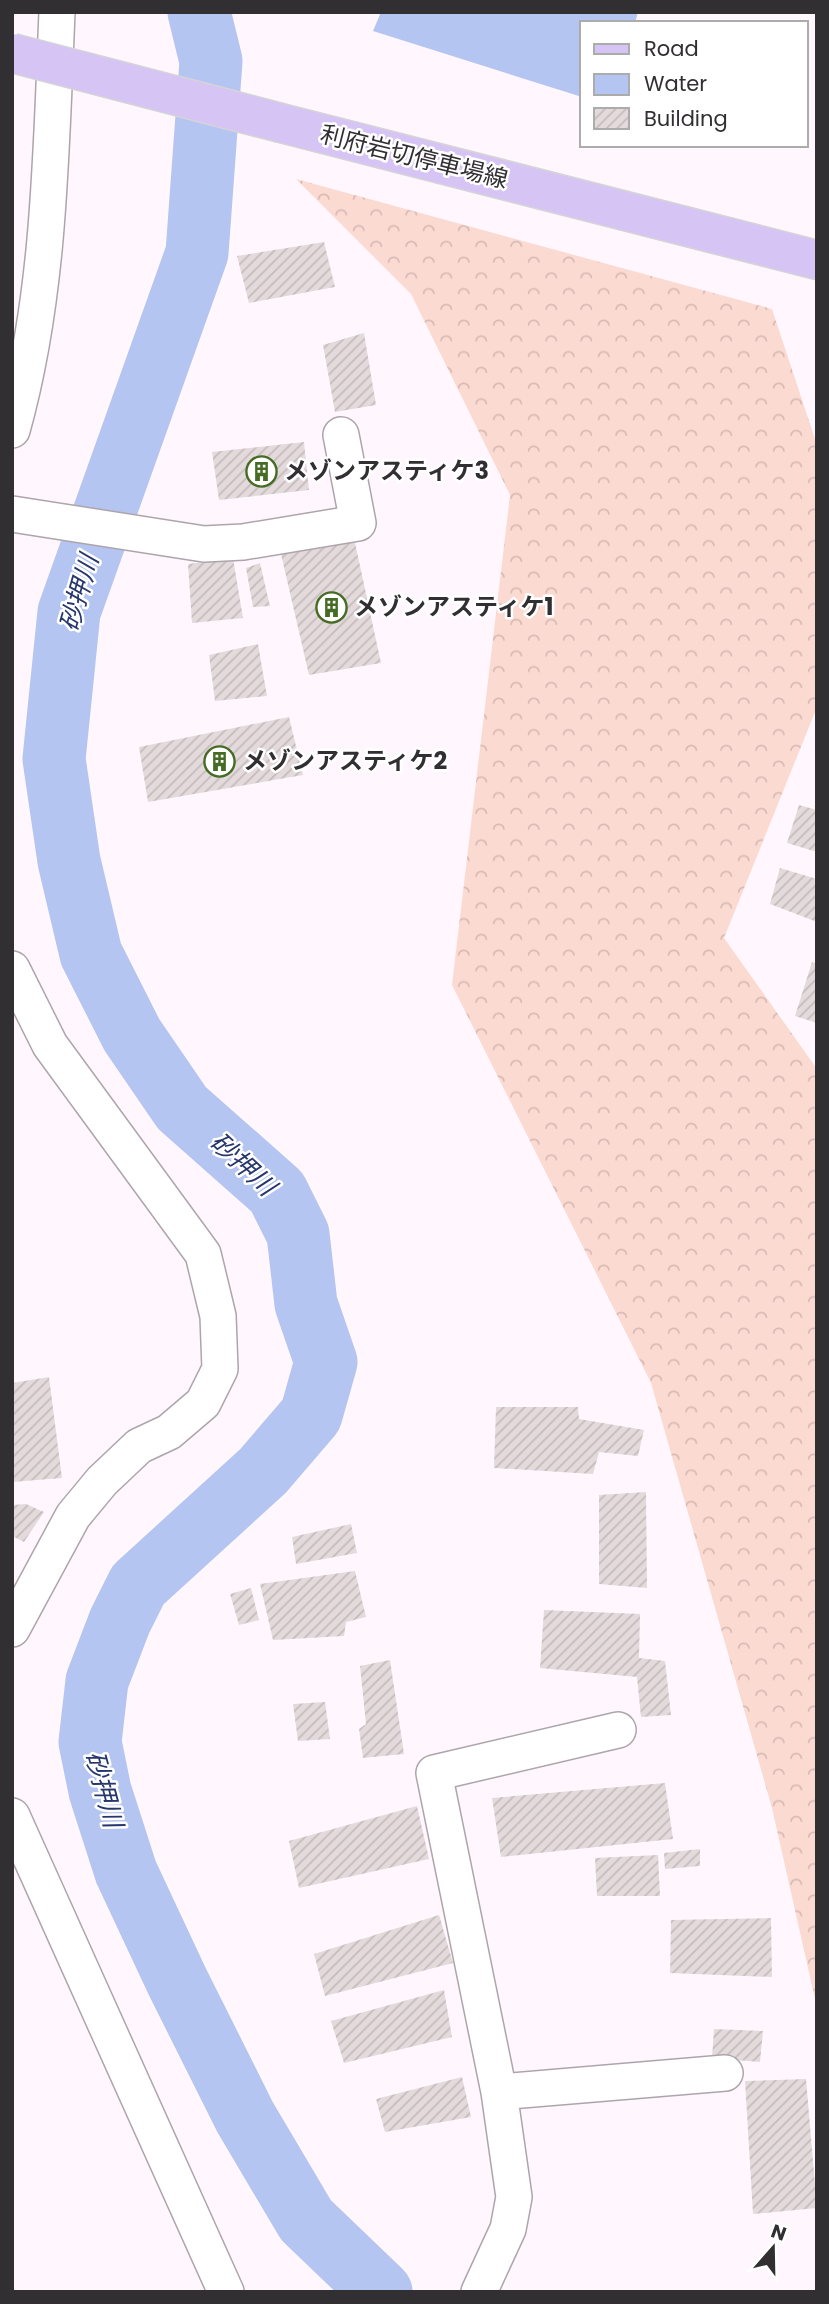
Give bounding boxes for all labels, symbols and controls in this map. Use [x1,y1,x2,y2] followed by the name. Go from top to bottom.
[580,21,808,147] legend
[644,34,699,63] text: Road
[644,69,707,98] text: Water
[644,104,728,133] text: Building
[317,117,511,196] street label: 利府岩切停車場線
[244,454,278,488] building icon: メゾンアスティケ3
[284,454,489,487] place label: メゾンアスティケ3
[51,548,108,635] water label: 砂押川
[314,590,348,624] building icon: メゾンアスティケ1
[354,590,554,623] place label: メゾンアスティケ1
[203,744,237,778] building icon: メゾンアスティケ2
[243,744,447,777] place label: メゾンアスティケ2
[202,1124,286,1206] water label: 砂押川
[77,1747,132,1834] water label: 砂押川
[738,2213,808,2283] north arrow
[767,2217,790,2248] text: N

